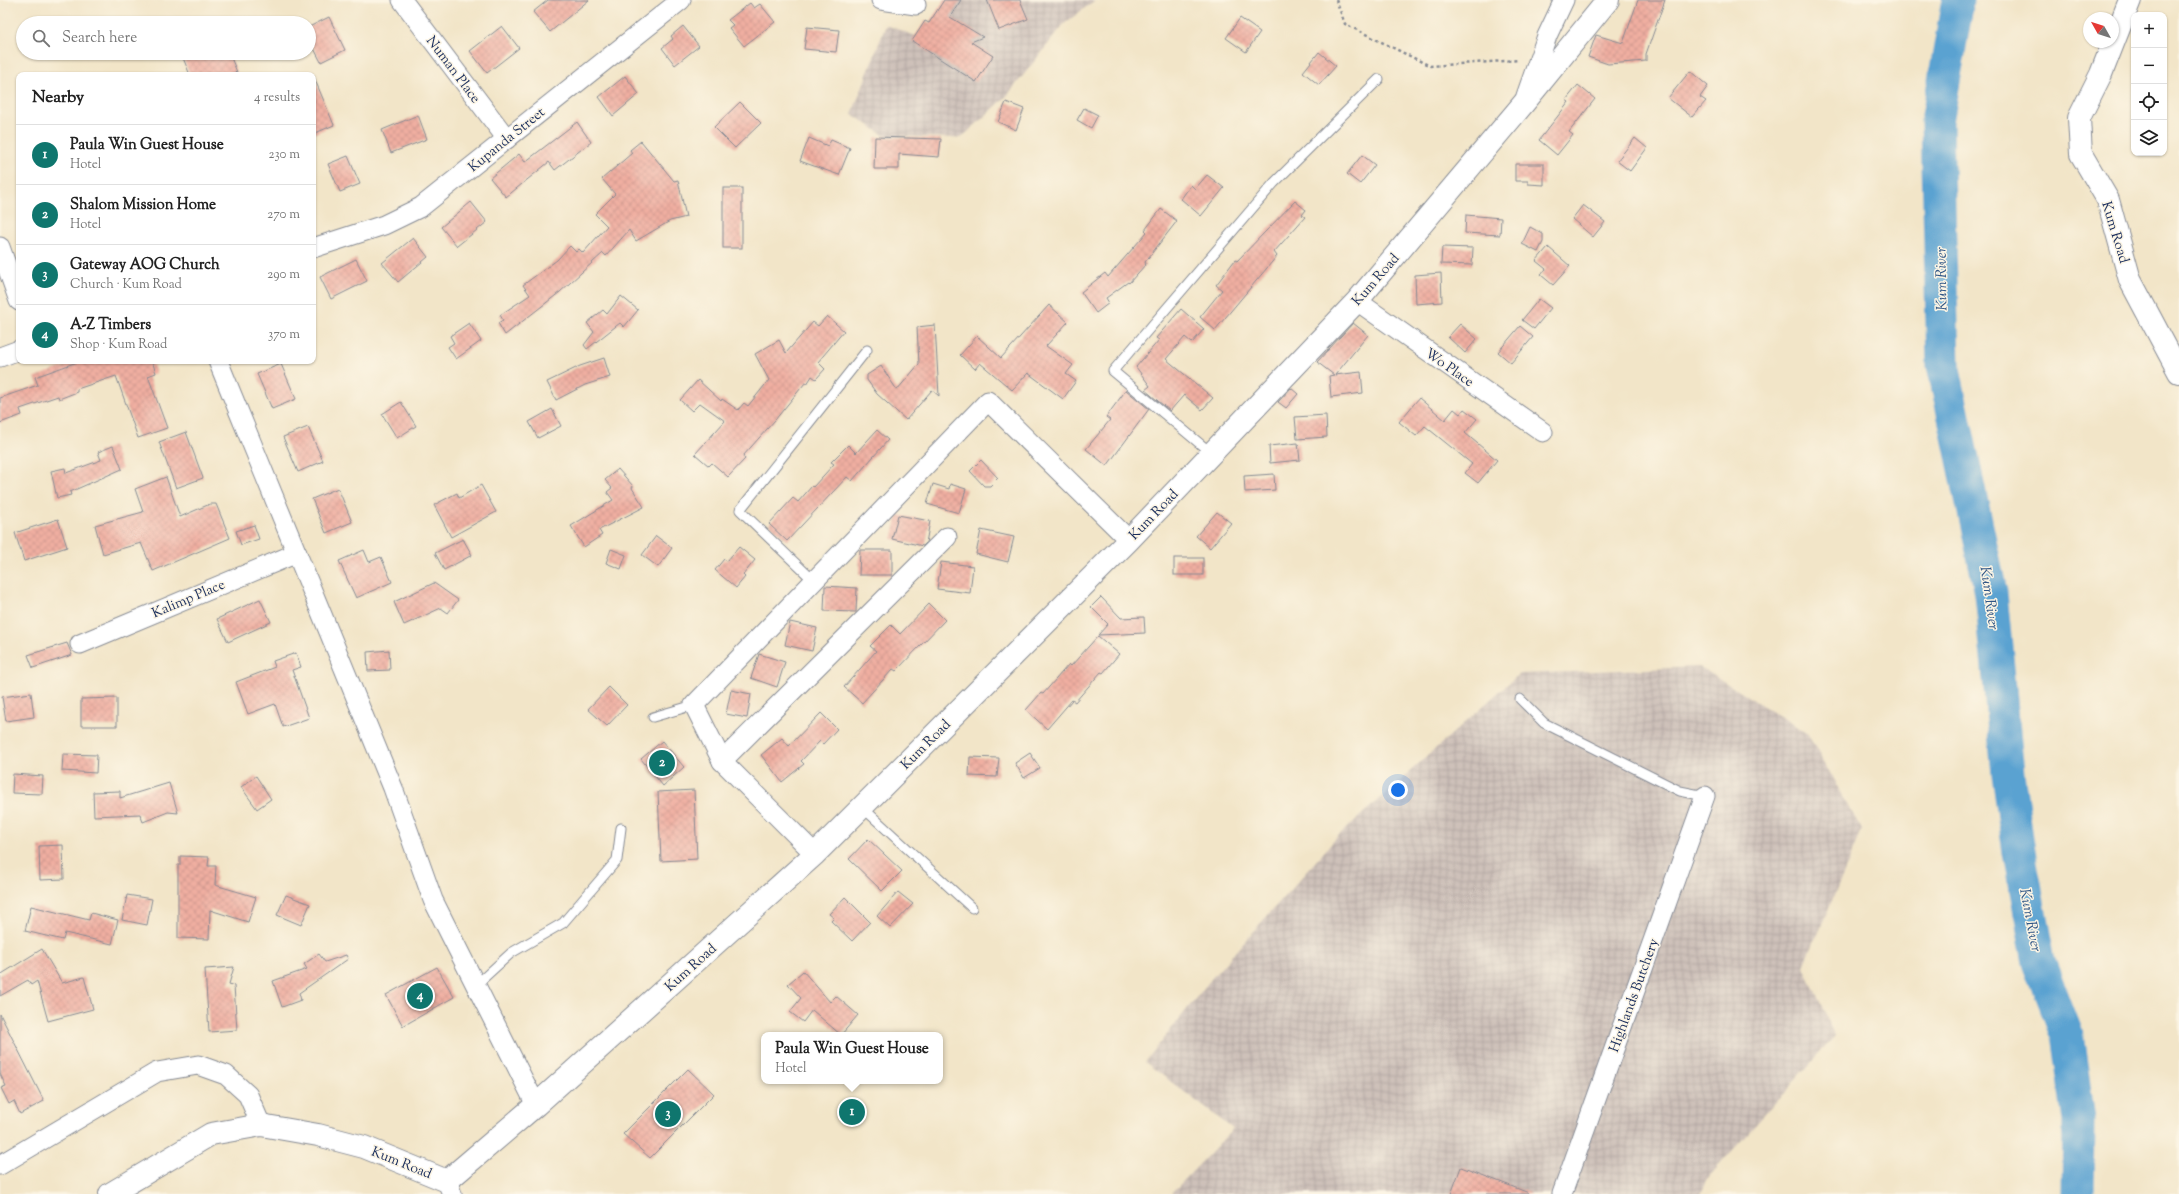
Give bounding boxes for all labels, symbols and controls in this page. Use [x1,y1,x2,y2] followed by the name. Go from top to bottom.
[2083,12,2119,48] north arrow
[2131,12,2167,156] map controls
[2131,12,2167,48] button: +
[16,16,316,60] search box
[30,27,52,49] icon: search
[62,28,137,49] text: Search here
[421,32,484,108] street label: Numan Place
[2131,48,2167,84] button: −
[2131,84,2167,120] button: locate
[32,86,84,110] text: Nearby
[254,89,300,107] text: 4 results
[465,103,550,178] street label: Kupanda Street
[2131,120,2167,156] button: layers
[70,135,224,156] text: Paula Win Guest House
[43,146,47,164] text: 1
[268,146,300,164] text: 230 m
[70,156,101,174] text: Hotel
[70,195,216,216] text: Shalom Mission Home
[2095,199,2133,266] street label: Kum Road
[42,206,48,224] text: 2
[267,206,300,224] text: 270 m
[70,216,101,234] text: Hotel
[1931,246,1954,311] water label: Kum River
[1348,250,1405,311] street label: Kum Road
[70,255,220,276] text: Gateway AOG Church
[42,266,48,284] text: 3
[267,266,300,284] text: 290 m
[70,276,182,294] text: Church · Kum Road
[70,315,151,336] text: A-Z Timbers
[42,326,48,344] text: 4
[268,326,300,344] text: 370 m
[70,336,167,354] text: Shop · Kum Road
[1420,344,1477,393] street label: Wo Place
[1125,485,1184,545] street label: Kum Road
[1974,565,2003,632] water label: Kum River
[149,575,228,624] street label: Kalimp Place
[897,716,956,775] street label: Kum Road
[649,748,675,778] pin: 2
[1388,780,1408,800] your location
[2013,887,2046,954] water label: Kum River
[1605,936,1665,1055] street label: Highlands Butchery
[661,940,722,997] street label: Kum Road
[407,981,433,1011] pin: 4
[761,1032,943,1084] popup
[775,1039,929,1060] text: Paula Win Guest House
[775,1060,807,1078] text: Hotel
[839,1097,865,1127] pin: 1
[655,1099,681,1129] pin: 3
[368,1143,435,1185] street label: Kum Road

